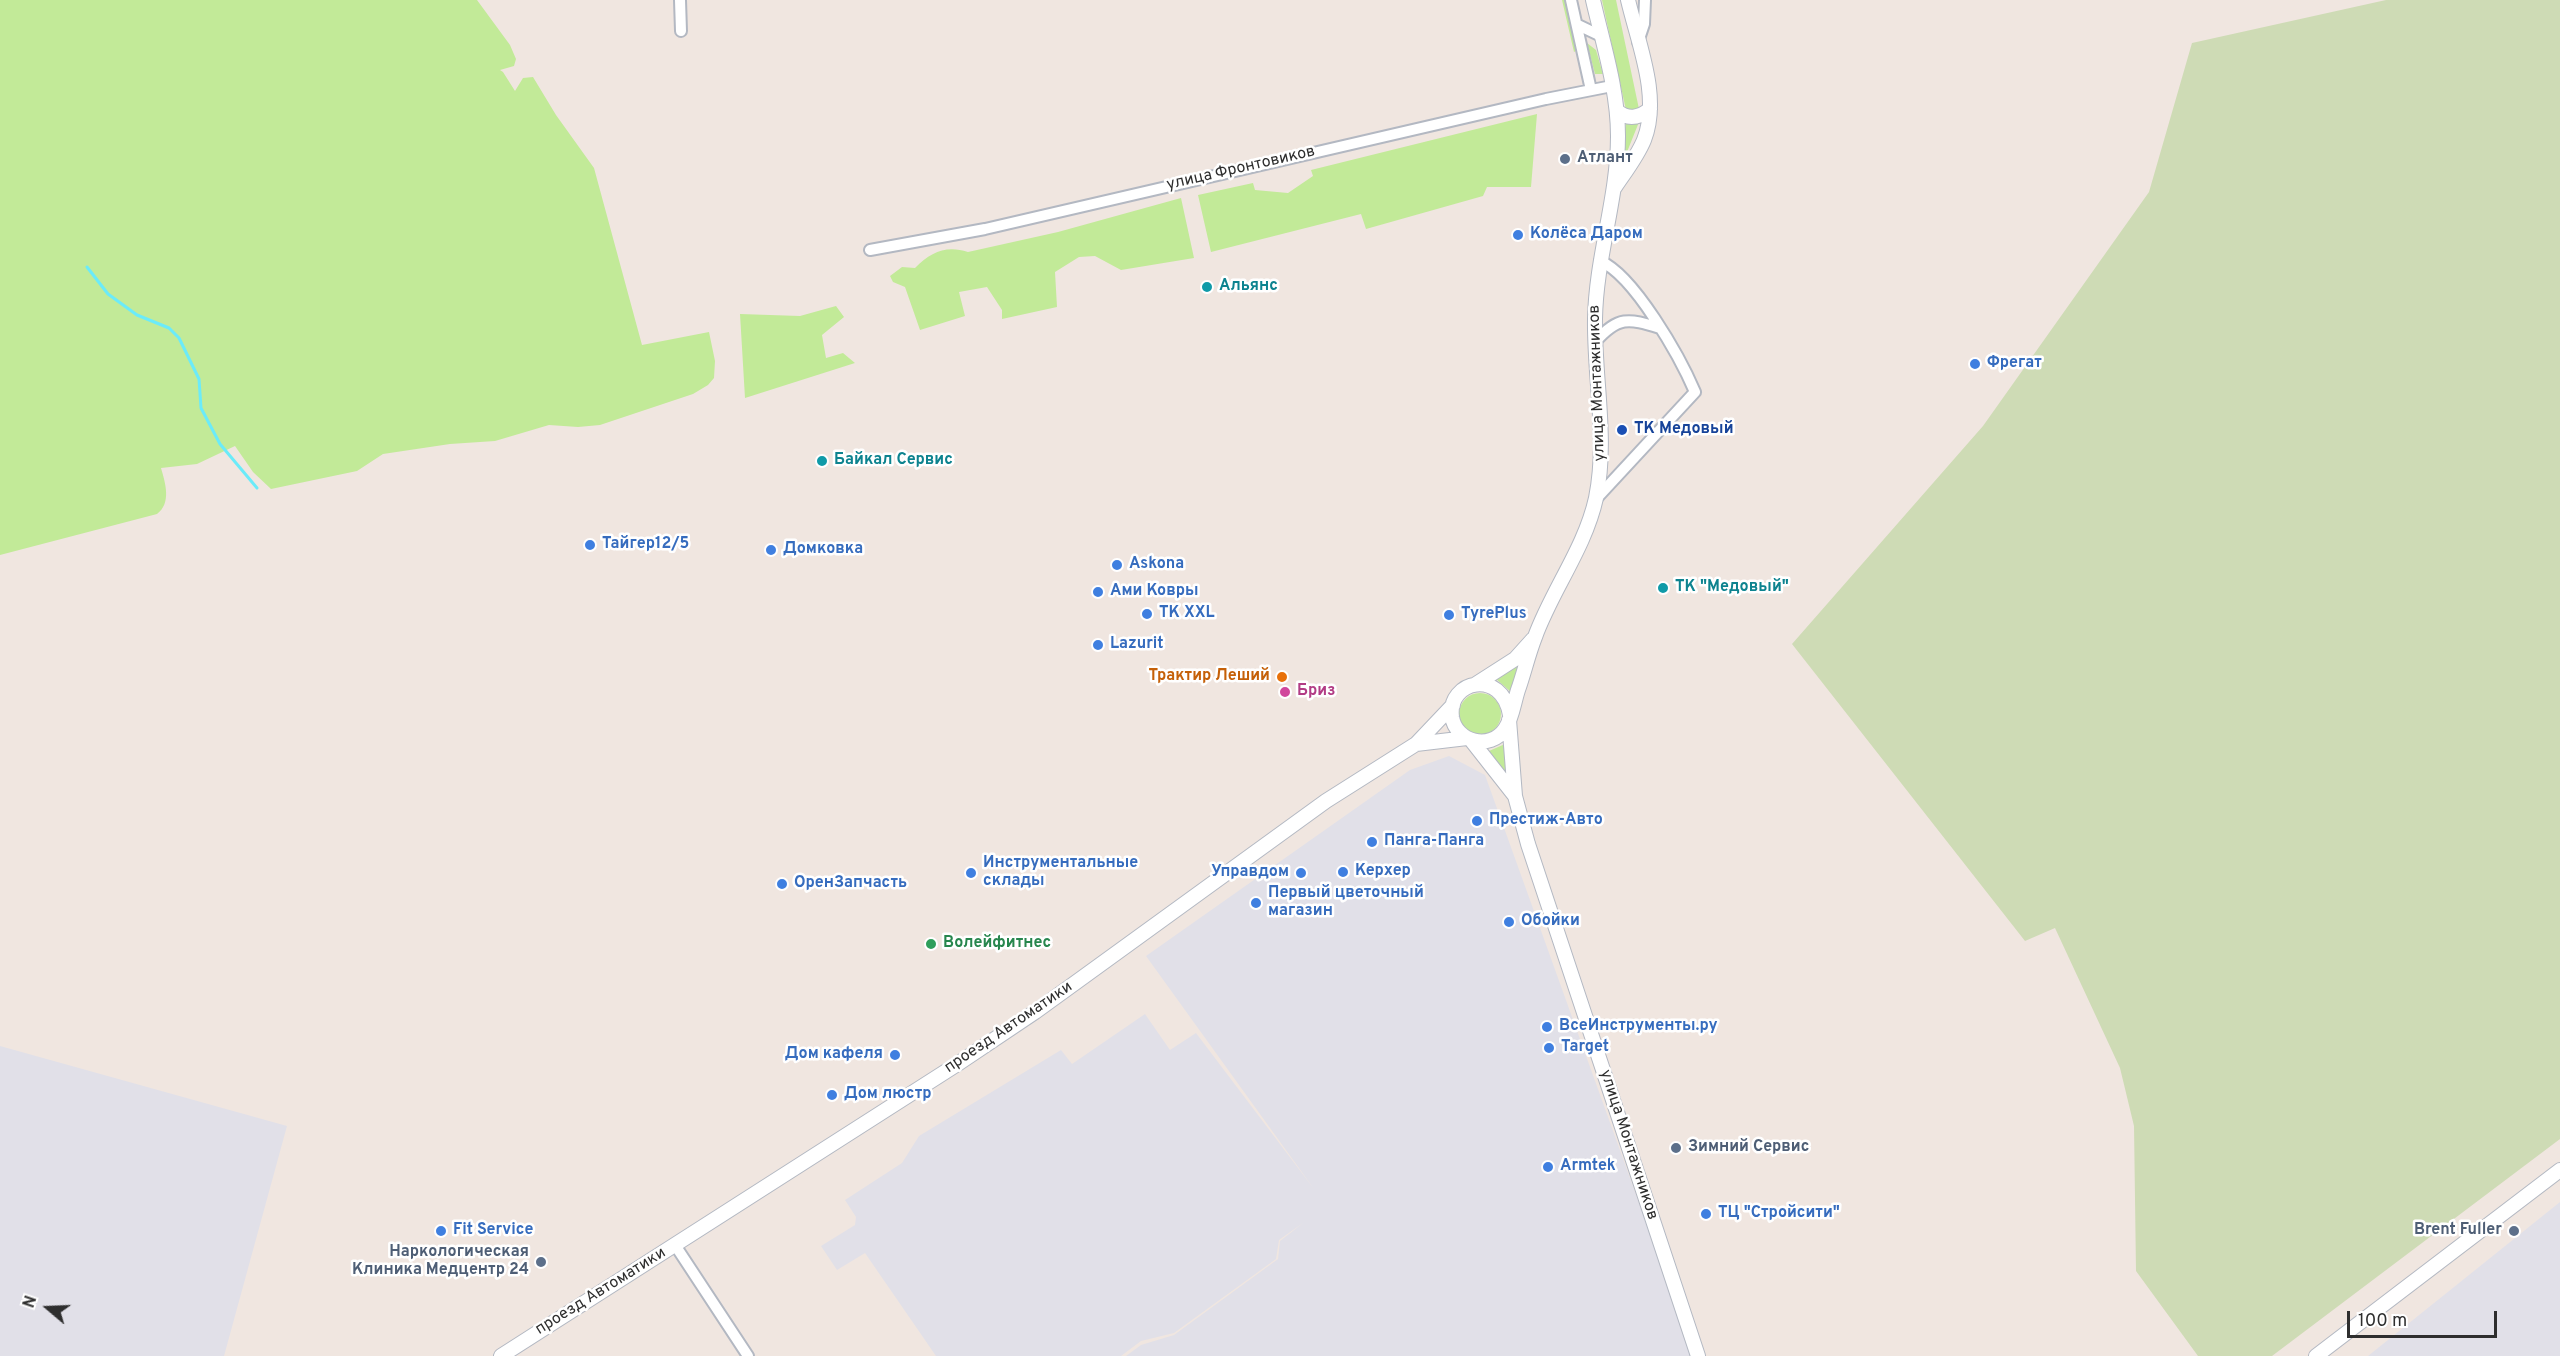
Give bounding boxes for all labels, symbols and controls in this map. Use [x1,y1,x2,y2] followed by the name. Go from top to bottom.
[1165,143,1317,195] street label: улица Фронтовиков
[1577,149,1633,169] place label: Атлант
[1558,152,1572,166] marker: Атлант
[1530,225,1643,245] place label: Колёса Даром
[1511,228,1525,242] marker: Колёса Даром
[1219,277,1278,297] place label: Альянс
[1200,280,1214,294] marker: Альянс
[1586,304,1610,462] street label: улица Монтажников
[1987,354,2042,374] place label: Фрегат
[1968,357,1982,371] marker: Фрегат
[1634,420,1734,440] place label: ТК Медовый
[1615,423,1629,437] marker: ТК Медовый
[834,451,953,471] place label: Байкал Сервис
[815,454,829,468] marker: Байкал Сервис
[602,535,689,555] place label: Тайгер12/5
[583,538,597,552] marker: Тайгер12/5
[783,540,863,560] place label: Домковка
[764,543,778,557] marker: Домковка
[1129,555,1184,575] place label: Askona
[1110,558,1124,572] marker: Askona
[1675,578,1789,598] place label: ТК "Медовый"
[1656,581,1670,595] marker: ТК "Медовый"
[1110,582,1198,602] place label: Ами Ковры
[1091,585,1105,599] marker: Ами Ковры
[1159,604,1214,624] place label: ТК XXL
[1461,605,1527,625] place label: TyrePlus
[1140,607,1154,621] marker: ТК XXL
[1442,608,1456,622] marker: TyrePlus
[1110,635,1164,655] place label: Lazurit
[1091,638,1105,652] marker: Lazurit
[1148,667,1270,687] place label: Трактир Леший
[1275,670,1289,684] marker: Трактир Леший
[1297,682,1336,702] place label: Бриз
[1278,685,1292,699] marker: Бриз
[1489,811,1603,831] place label: Престиж-Авто
[1470,814,1484,828] marker: Престиж-Авто
[1384,832,1484,852] place label: Панга-Панга
[1365,835,1379,849] marker: Панга-Панга
[983,854,1138,892] place label: Инструментальные склады
[1355,862,1411,882] place label: Керхер
[1211,863,1289,883] place label: Управдом
[1336,865,1350,879] marker: Керхер
[964,866,978,880] marker: Инструментальные склады
[1294,866,1308,880] marker: Управдом
[794,874,907,894] place label: ОренЗапчасть
[775,877,789,891] marker: ОренЗапчасть
[1268,884,1424,922] place label: Первый цветочный магазин
[1249,896,1263,910] marker: Первый цветочный магазин
[1521,912,1580,932] place label: Обойки
[1502,915,1516,929] marker: Обойки
[943,934,1051,954] place label: Волейфитнес
[924,937,938,951] marker: Волейфитнес
[941,978,1077,1078] street label: проезд Автоматики
[1559,1017,1718,1037] place label: ВсеИнструменты.ру
[1540,1020,1554,1034] marker: ВсеИнструменты.ру
[1561,1038,1609,1058] place label: Target
[1542,1041,1556,1055] marker: Target
[785,1045,883,1065] place label: Дом кафеля
[888,1048,902,1062] marker: Дом кафеля
[1595,1067,1661,1223] street label: улица Монтажников
[844,1085,931,1105] place label: Дом люстр
[825,1088,839,1102] marker: Дом люстр
[1688,1138,1809,1158] place label: Зимний Сервис
[1669,1141,1683,1155] marker: Зимний Сервис
[1560,1157,1616,1177] place label: Armtek
[1541,1160,1555,1174] marker: Armtek
[1718,1204,1840,1224] place label: ТЦ "Стройсити"
[1699,1207,1713,1221] marker: ТЦ "Стройсити"
[453,1221,533,1241] place label: Fit Service
[2414,1221,2502,1241] place label: Brent Fuller
[434,1224,448,1238] marker: Fit Service
[2507,1224,2521,1238] marker: Brent Fuller
[352,1243,529,1281] place label: Наркологическая Клиника Медцентр 24
[532,1244,670,1340] street label: проезд Автоматики
[534,1255,548,1269] marker: Наркологическая Клиника Медцентр 24
[18,1278,78,1338] north arrow
[20,1293,42,1311] text: N
[2350,1299,2500,1337] scale bar
[2358,1310,2407,1333] text: 100 m

